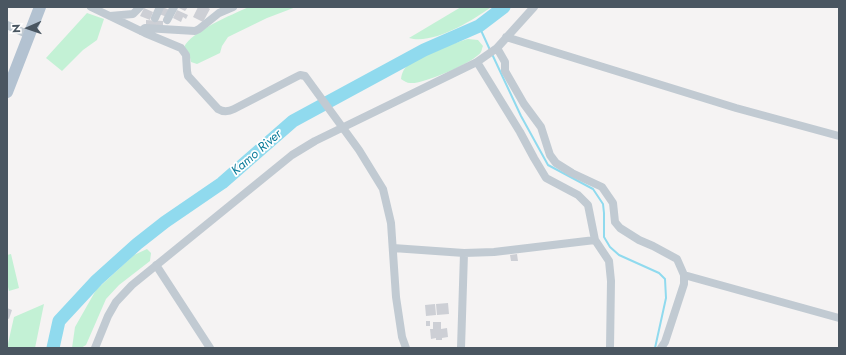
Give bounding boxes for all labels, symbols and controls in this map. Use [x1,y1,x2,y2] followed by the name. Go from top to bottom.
[8,8,48,48] north arrow
[8,24,24,33] text: N
[229,127,285,179] water label: Kamo River

